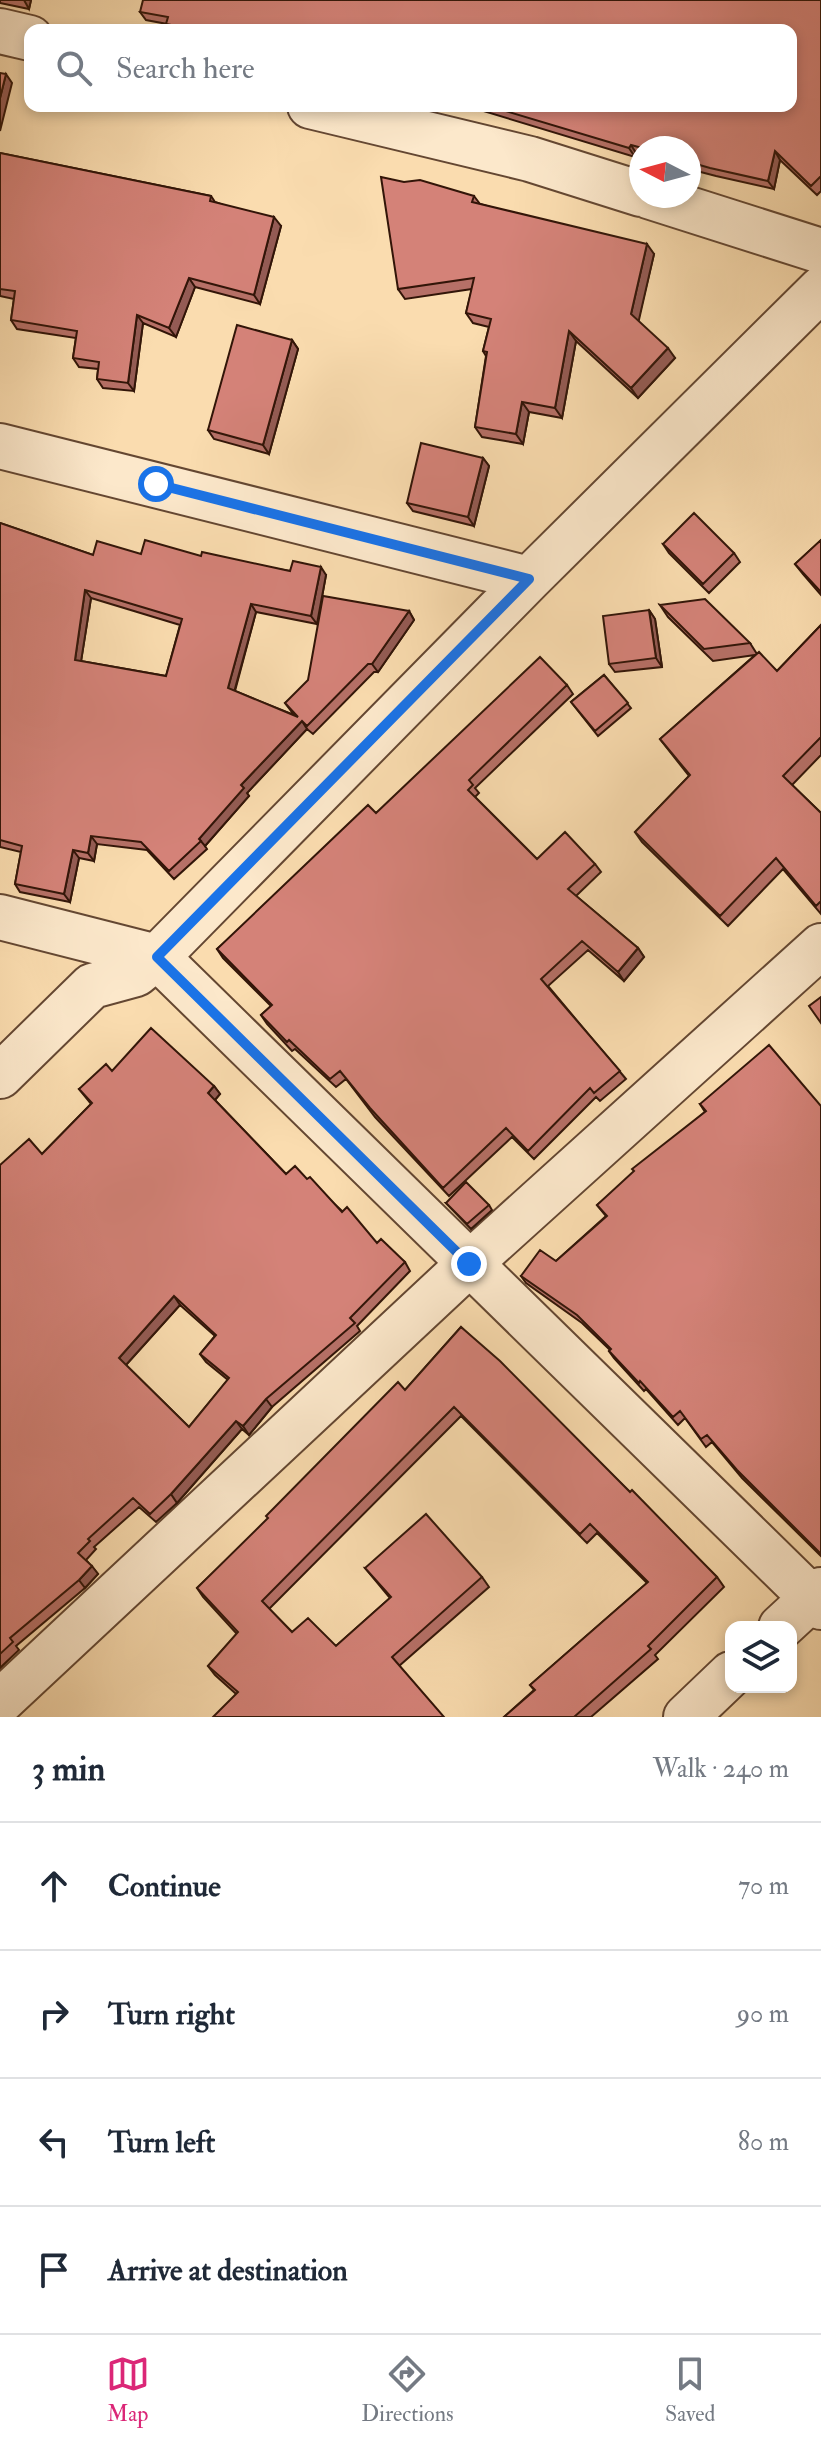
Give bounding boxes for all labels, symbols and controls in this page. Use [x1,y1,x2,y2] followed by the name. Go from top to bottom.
[24,24,797,112] search box
[52,46,96,90] icon: search
[116,50,255,87] text: Search here
[629,136,701,208] north arrow
[138,466,174,502] route start
[451,1246,487,1282] route end
[725,1621,797,1693] map controls
[725,1621,797,1693] button: layers
[32,1748,105,1791] text: 3 min
[653,1753,789,1785] text: Walk · 240 m
[32,1864,76,1908] icon: ahead
[108,1868,221,1905] text: Continue
[738,1870,789,1902] text: 70 m
[32,1992,76,2036] icon: right
[108,1996,235,2033] text: Turn right
[737,1998,789,2030] text: 90 m
[32,2120,76,2164] icon: left
[108,2124,215,2161] text: Turn left
[738,2126,789,2158] text: 80 m
[32,2248,76,2292] icon: arrive
[108,2252,348,2289] text: Arrive at destination
[106,2352,150,2428] tab: Map
[361,2352,454,2428] tab: Directions
[665,2352,715,2428] tab: Saved

